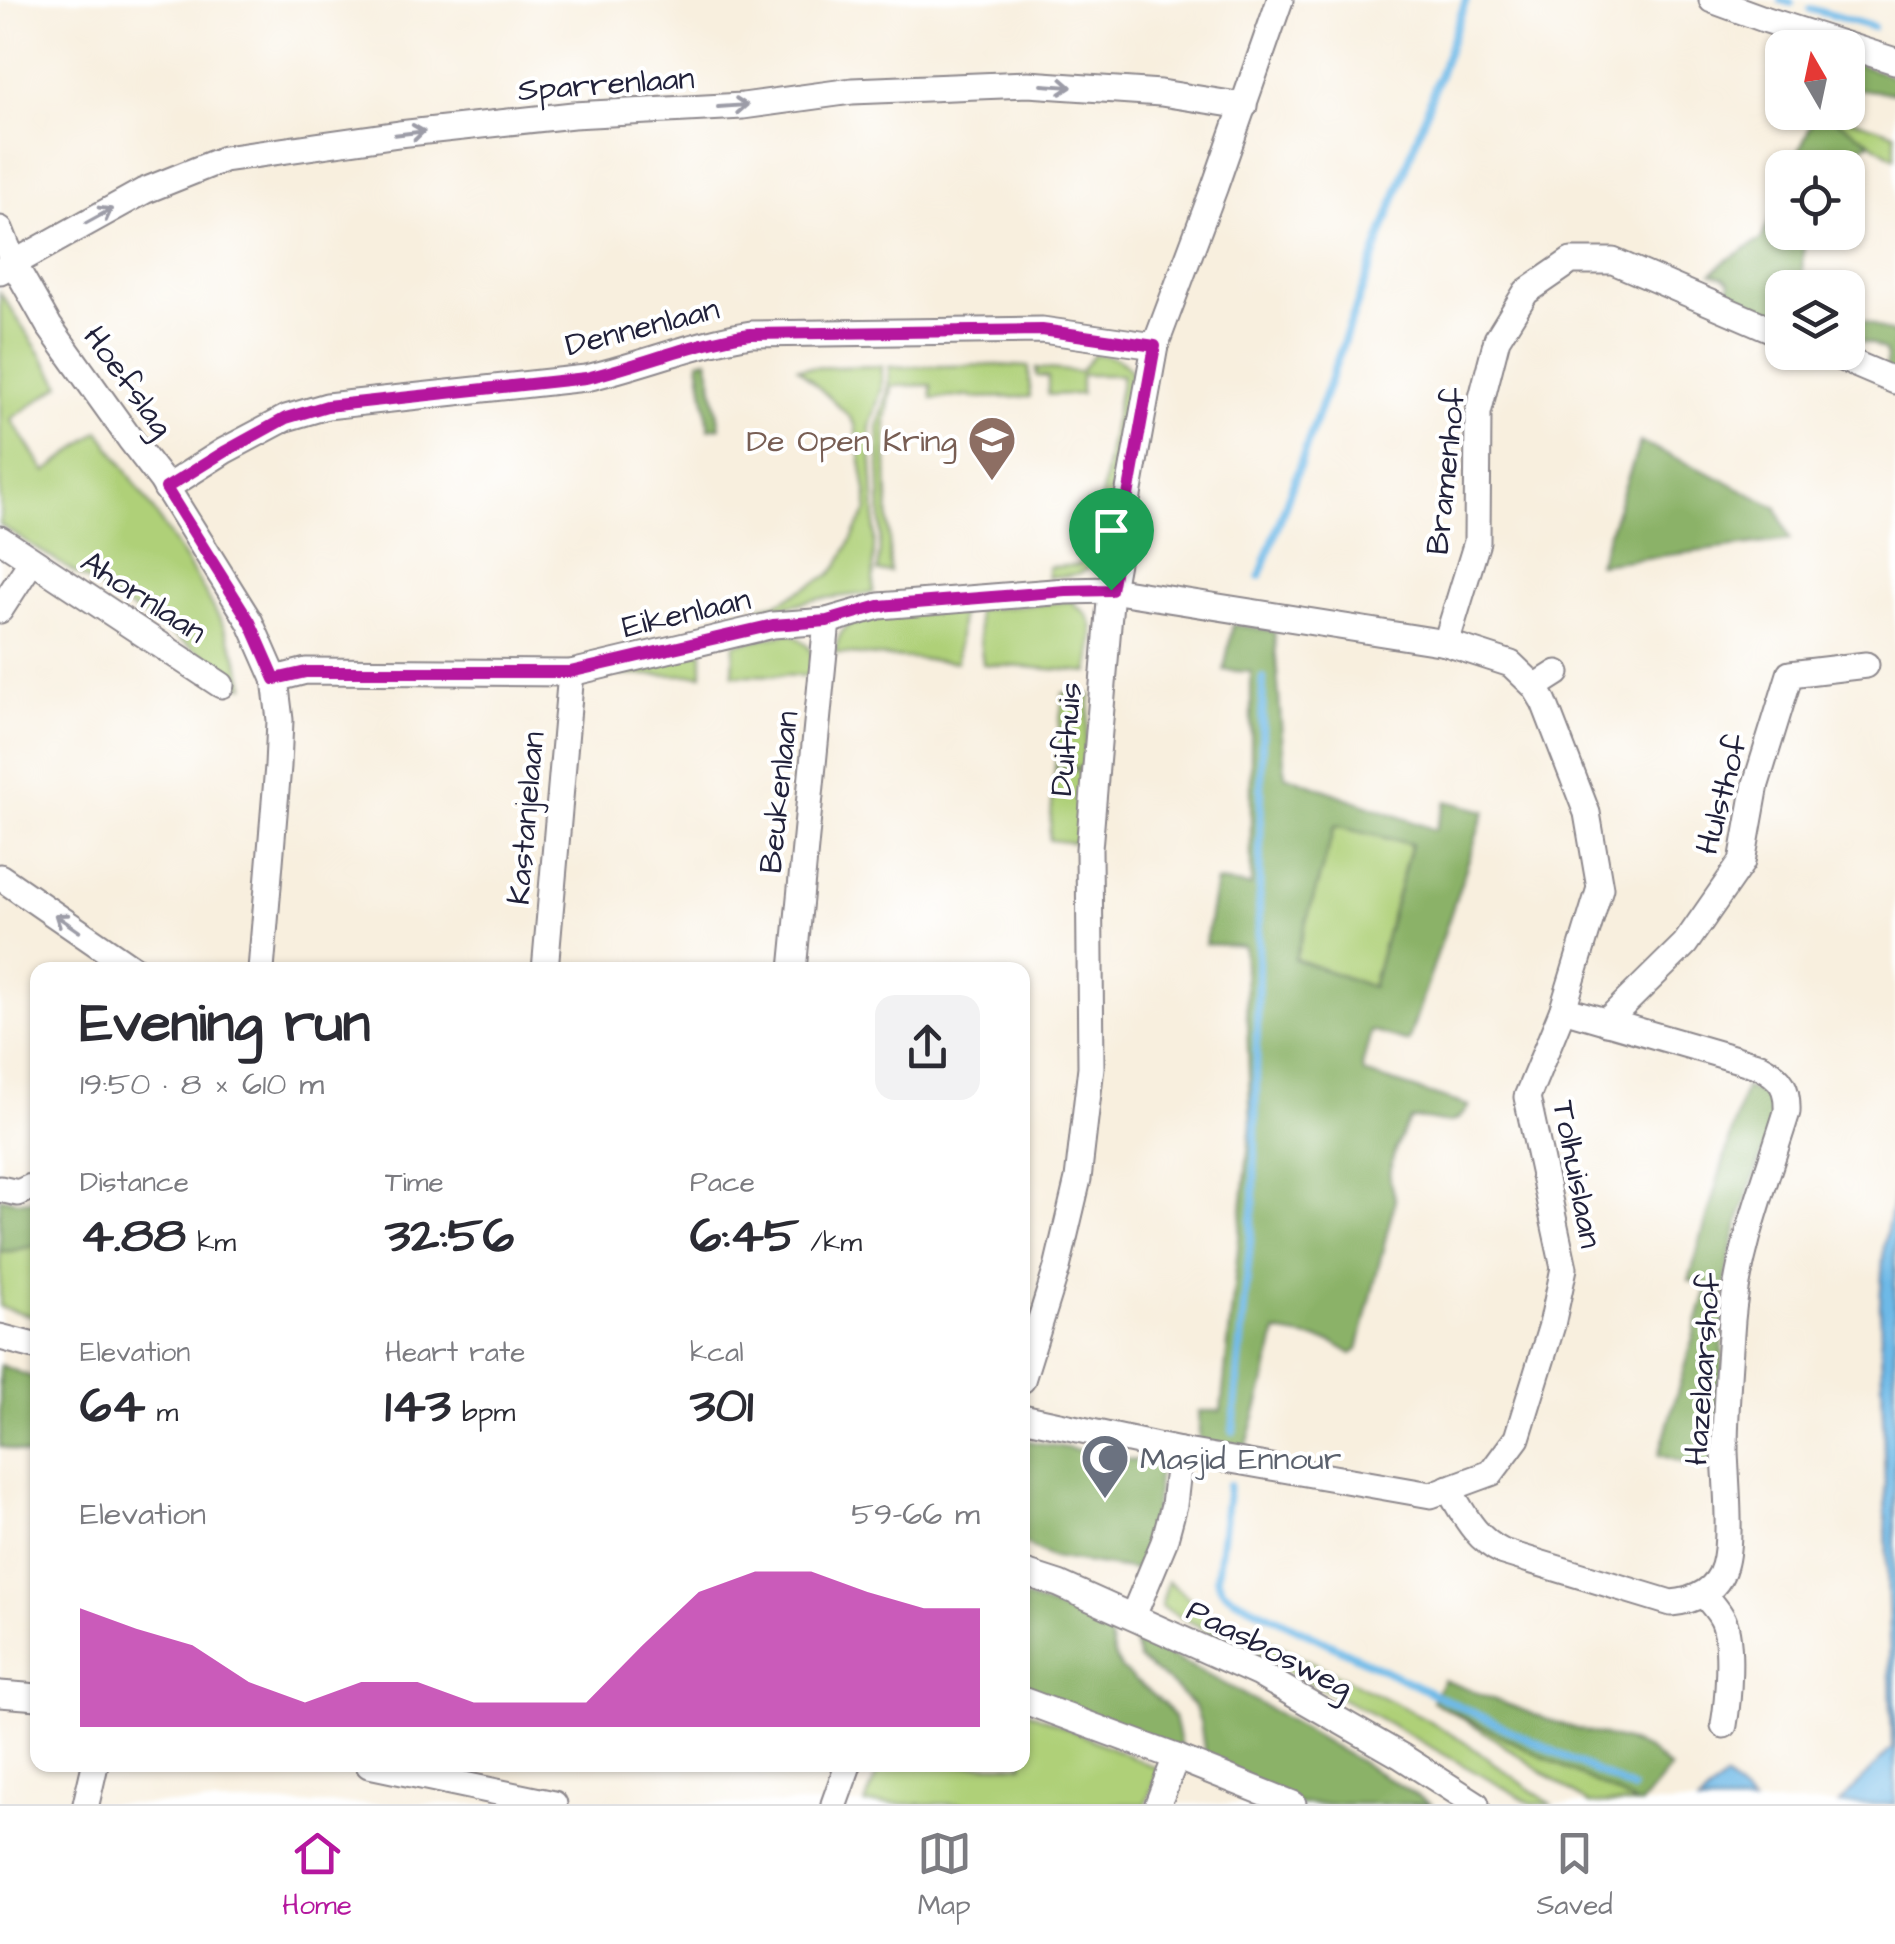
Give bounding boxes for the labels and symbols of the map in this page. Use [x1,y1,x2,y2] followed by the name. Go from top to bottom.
[1765,30,1865,130] north arrow
[516,56,696,113] street label: Sparrenlaan
[1041,77,1073,96] one-way arrow
[717,97,749,116] one-way arrow
[393,123,425,142] one-way arrow
[84,206,114,226] one-way arrow
[561,287,724,368] street label: Dennenlaan
[72,317,183,447] street label: Hoefslag
[1415,385,1478,557] street label: Bramenhof
[966,414,1018,482] school or university icon: De Open Kring
[746,419,957,464] place label: De Open Kring
[1069,488,1154,591] pin
[72,540,215,655] street label: Ahornlaan
[618,577,755,650] street label: Eikenlaan
[1039,680,1094,798] street label: Duifhuis
[749,709,810,876] street label: Beukenlaan
[1685,729,1760,859] street label: Hulsthof
[497,730,556,907] street label: Kastanjelaan
[54,913,82,934] one-way arrow
[1540,1097,1613,1252] street label: Tolhuislaan
[1674,1271,1733,1467] street label: Hazelaarshof
[1079,1432,1131,1500] mosque icon: Masjid Ennour
[1140,1437,1342,1482] place label: Masjid Ennour
[1179,1588,1360,1710] street label: Paasbosweg

